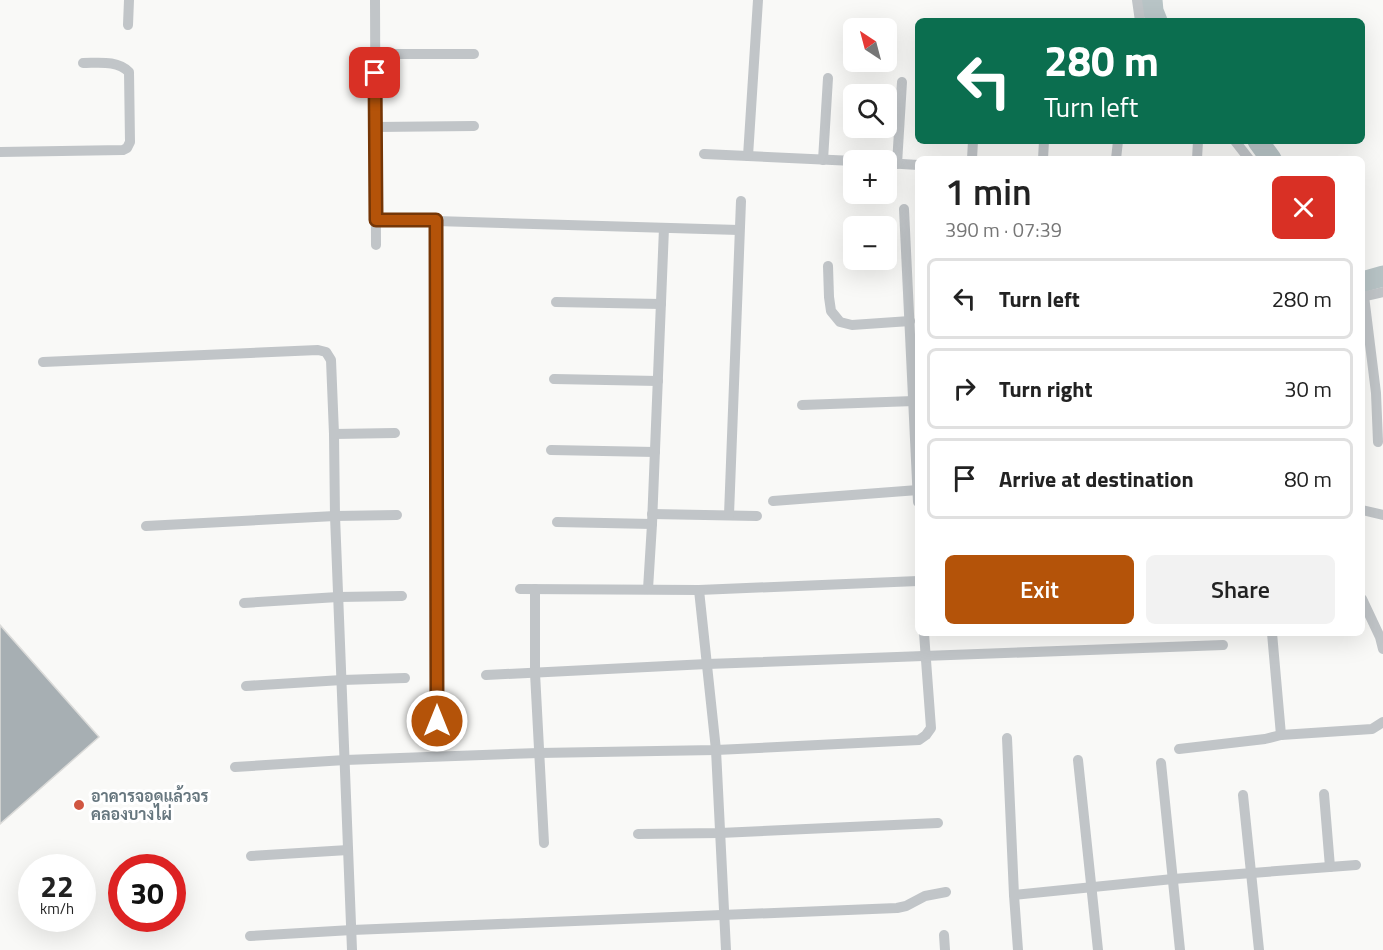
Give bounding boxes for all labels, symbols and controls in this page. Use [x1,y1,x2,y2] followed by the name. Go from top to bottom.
[843,18,897,72] north arrow
[843,18,897,270] map controls
[1044,28,1159,92] text: 280 m
[945,42,1023,120] icon: left
[349,47,400,98] pin
[358,56,391,89] icon: arrive
[843,84,897,138] button: search
[1044,86,1138,127] text: Turn left
[843,150,897,204] button: +
[945,164,1032,219] text: 1 min
[1272,176,1335,239] button: close
[945,214,1062,245] text: 390 m · 07:39
[843,216,897,270] button: −
[948,282,981,315] icon: left
[999,282,1080,316] text: Turn left
[1272,282,1332,316] text: 280 m
[948,372,981,405] icon: right
[999,372,1093,406] text: Turn right
[1284,372,1332,406] text: 30 m
[948,462,981,495] icon: arrive
[999,462,1194,496] text: Arrive at destination
[1284,462,1332,496] text: 80 m
[945,555,1134,624] button: Exit
[1146,555,1335,624] button: Share
[405,689,469,753] position arrow
[91,784,209,826] place label: อาคารจอดแล้วจร คลองบางไผ่
[72,798,86,812] marker: อาคารจอดแล้วจร คลองบางไผ่
[108,854,186,932] speed limit sign: 30
[40,863,74,909] text: 22
[40,897,74,920] text: km/h

